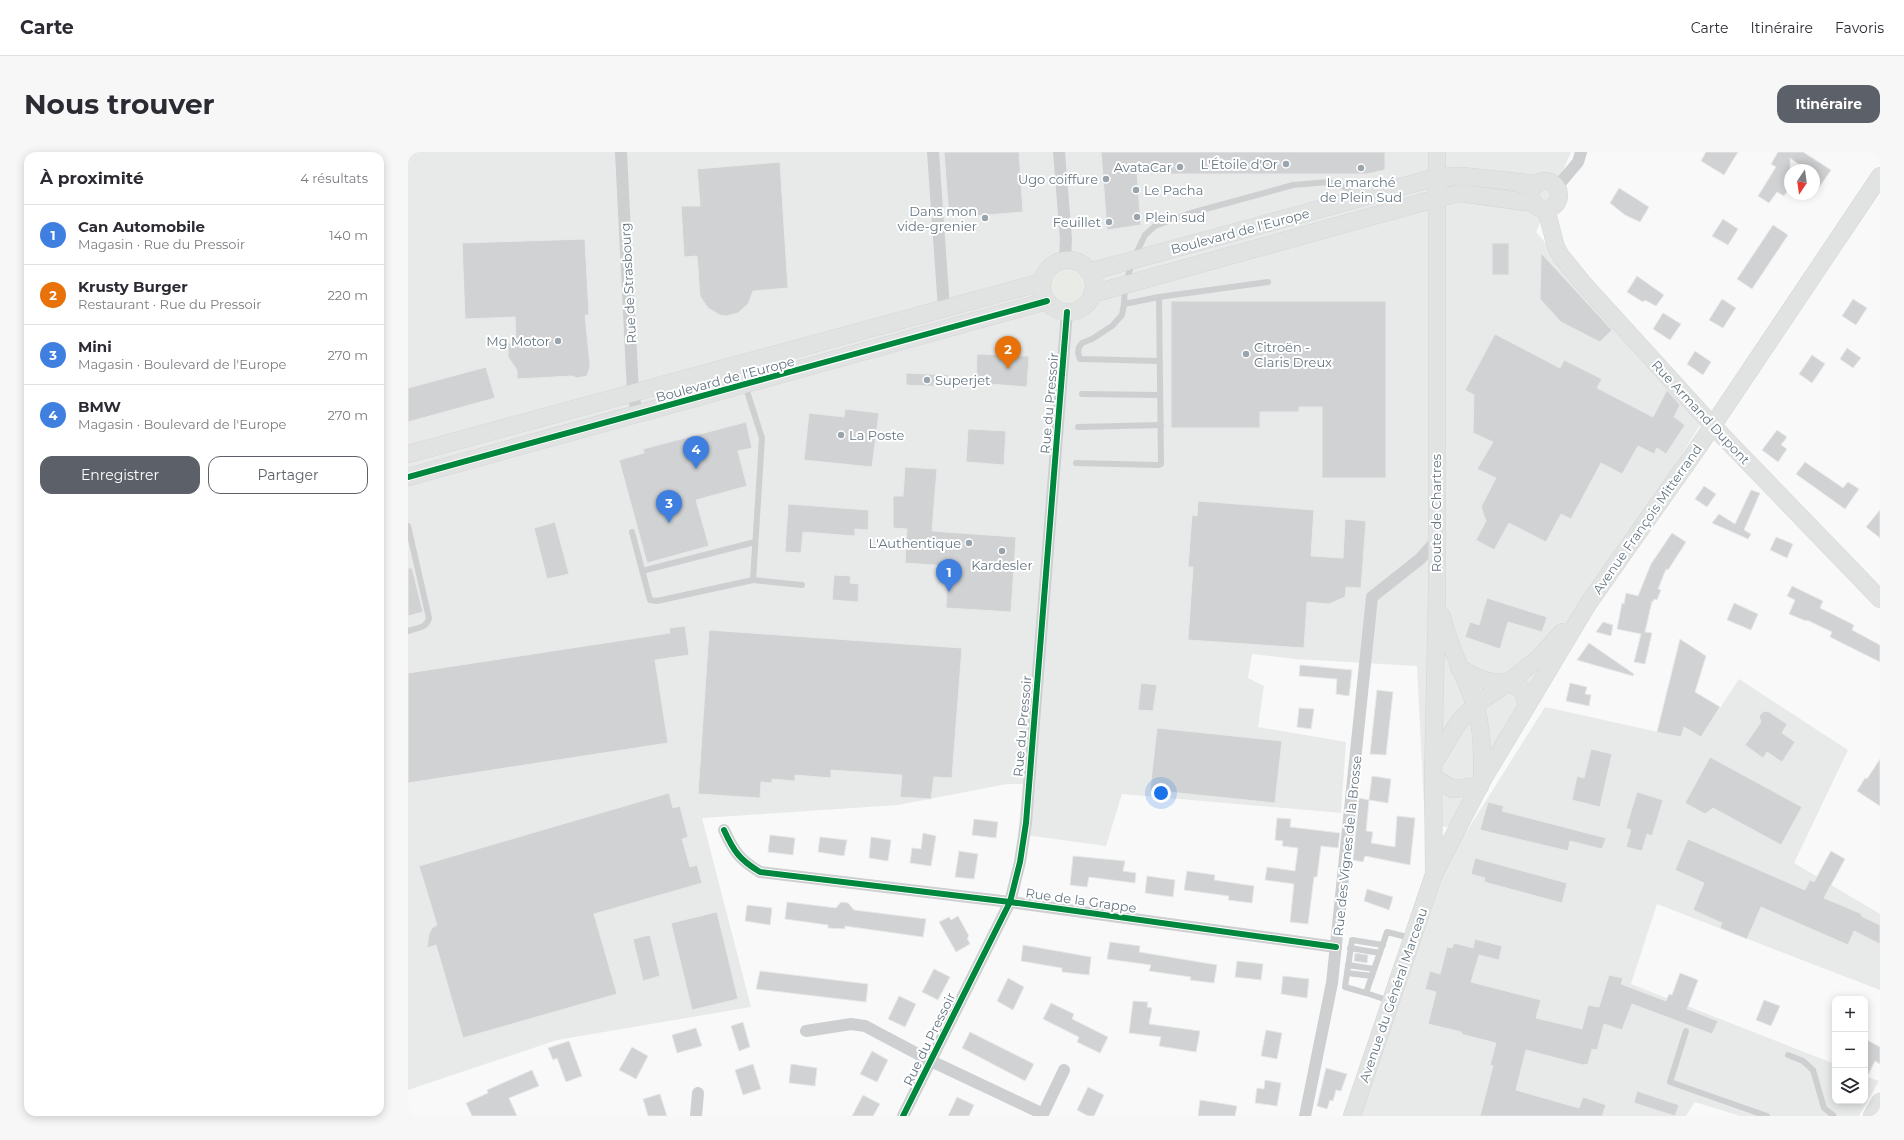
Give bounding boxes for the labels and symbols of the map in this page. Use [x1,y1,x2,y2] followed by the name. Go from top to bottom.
[1200,156,1278,172] place label: L'Étoile d'Or
[1114,159,1172,175] place label: AvataCar
[1281,159,1291,169] marker: L'Étoile d'Or
[1175,162,1185,172] marker: AvataCar
[1356,163,1366,173] marker: Le marché de Plein Sud
[1784,164,1820,200] north arrow
[1018,171,1098,187] place label: Ugo coiffure
[1101,174,1111,184] marker: Ugo coiffure
[1320,174,1402,205] place label: Le marché de Plein Sud
[1144,182,1203,198] place label: Le Pacha
[1131,185,1141,195] marker: Le Pacha
[897,203,977,234] place label: Dans mon vide-grenier
[1169,205,1311,257] street label: Boulevard de l'Europe
[1145,209,1205,225] place label: Plein sud
[1132,212,1142,222] marker: Plein sud
[980,213,990,223] marker: Dans mon vide-grenier
[1053,214,1101,230] place label: Feuillet
[1104,217,1114,227] marker: Feuillet
[617,222,639,344] street label: Rue de Strasbourg
[486,333,550,349] place label: Mg Motor
[553,336,563,346] marker: Mg Motor
[995,336,1021,369] pin: 2
[1254,339,1332,370] place label: Citroën - Claris Dreux
[1241,349,1251,359] marker: Citroën - Claris Dreux
[1037,352,1061,454] street label: Rue du Pressoir
[654,353,796,405] street label: Boulevard de l'Europe
[1648,357,1754,467] street label: Rue Armand Dupont
[935,372,990,388] place label: Superjet
[922,375,932,385] marker: Superjet
[849,427,904,443] place label: La Poste
[836,430,846,440] marker: La Poste
[683,436,709,469] pin: 4
[1589,441,1705,597] street label: Avenue François Mitterrand
[1428,454,1444,572] street label: Route de Chartres
[656,490,682,523] pin: 3
[868,535,961,551] place label: L'Authentique
[964,538,974,548] marker: L'Authentique
[997,546,1007,556] marker: Kardesler
[971,557,1033,573] place label: Kardesler
[936,559,962,592] pin: 1
[1010,675,1034,777] street label: Rue du Pressoir
[1330,755,1364,937] street label: Rue des Vignes de la Brosse
[1151,783,1171,803] your location
[1024,884,1138,916] street label: Rue de la Grappe
[1356,906,1430,1084] street label: Avenue du Général Marceau
[899,990,959,1088] street label: Rue du Pressoir

